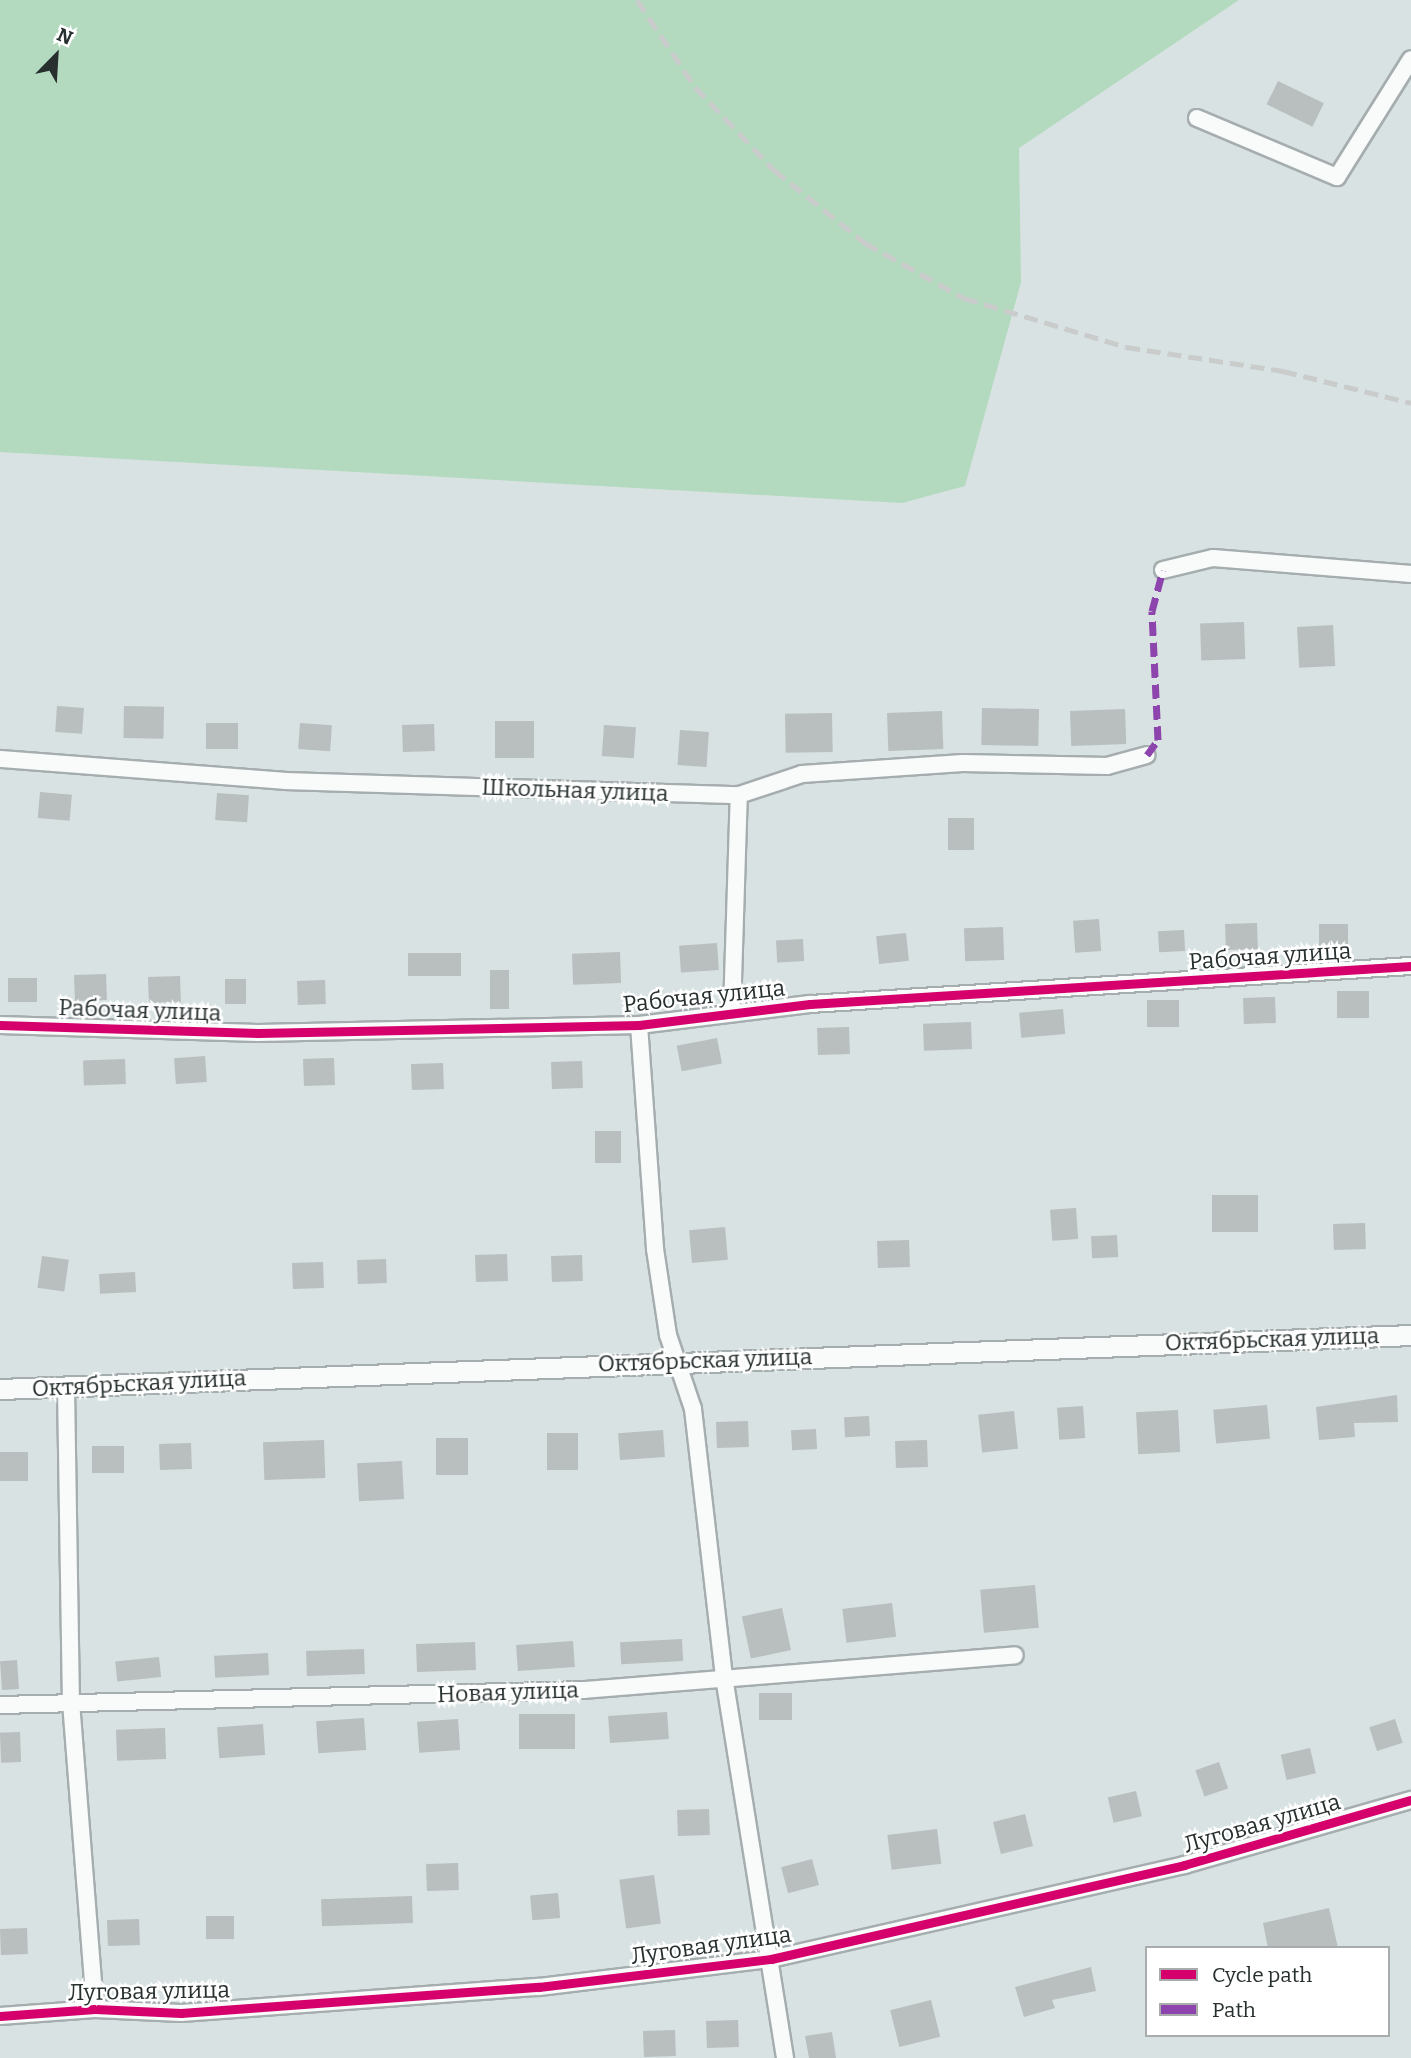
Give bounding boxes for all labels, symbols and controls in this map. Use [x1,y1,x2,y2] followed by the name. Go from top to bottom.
[21,21,91,91] north arrow
[53,23,76,50] text: N
[481,773,669,807] street label: Школьная улица
[1188,937,1352,975] street label: Рабочая улица
[622,974,786,1018] street label: Рабочая улица
[58,993,222,1027] street label: Рабочая улица
[1164,1321,1380,1357] street label: Октябрьская улица
[597,1342,813,1378] street label: Октябрьская улица
[31,1364,247,1402] street label: Октябрьская улица
[437,1676,579,1708] street label: Новая улица
[1180,1787,1344,1859] street label: Луговая улица
[629,1920,793,1970] street label: Луговая улица
[1145,1946,1390,2037] legend
[1212,1962,1312,1988] text: Cycle path
[68,1976,230,2006] street label: Луговая улица
[1212,1997,1256,2023] text: Path

